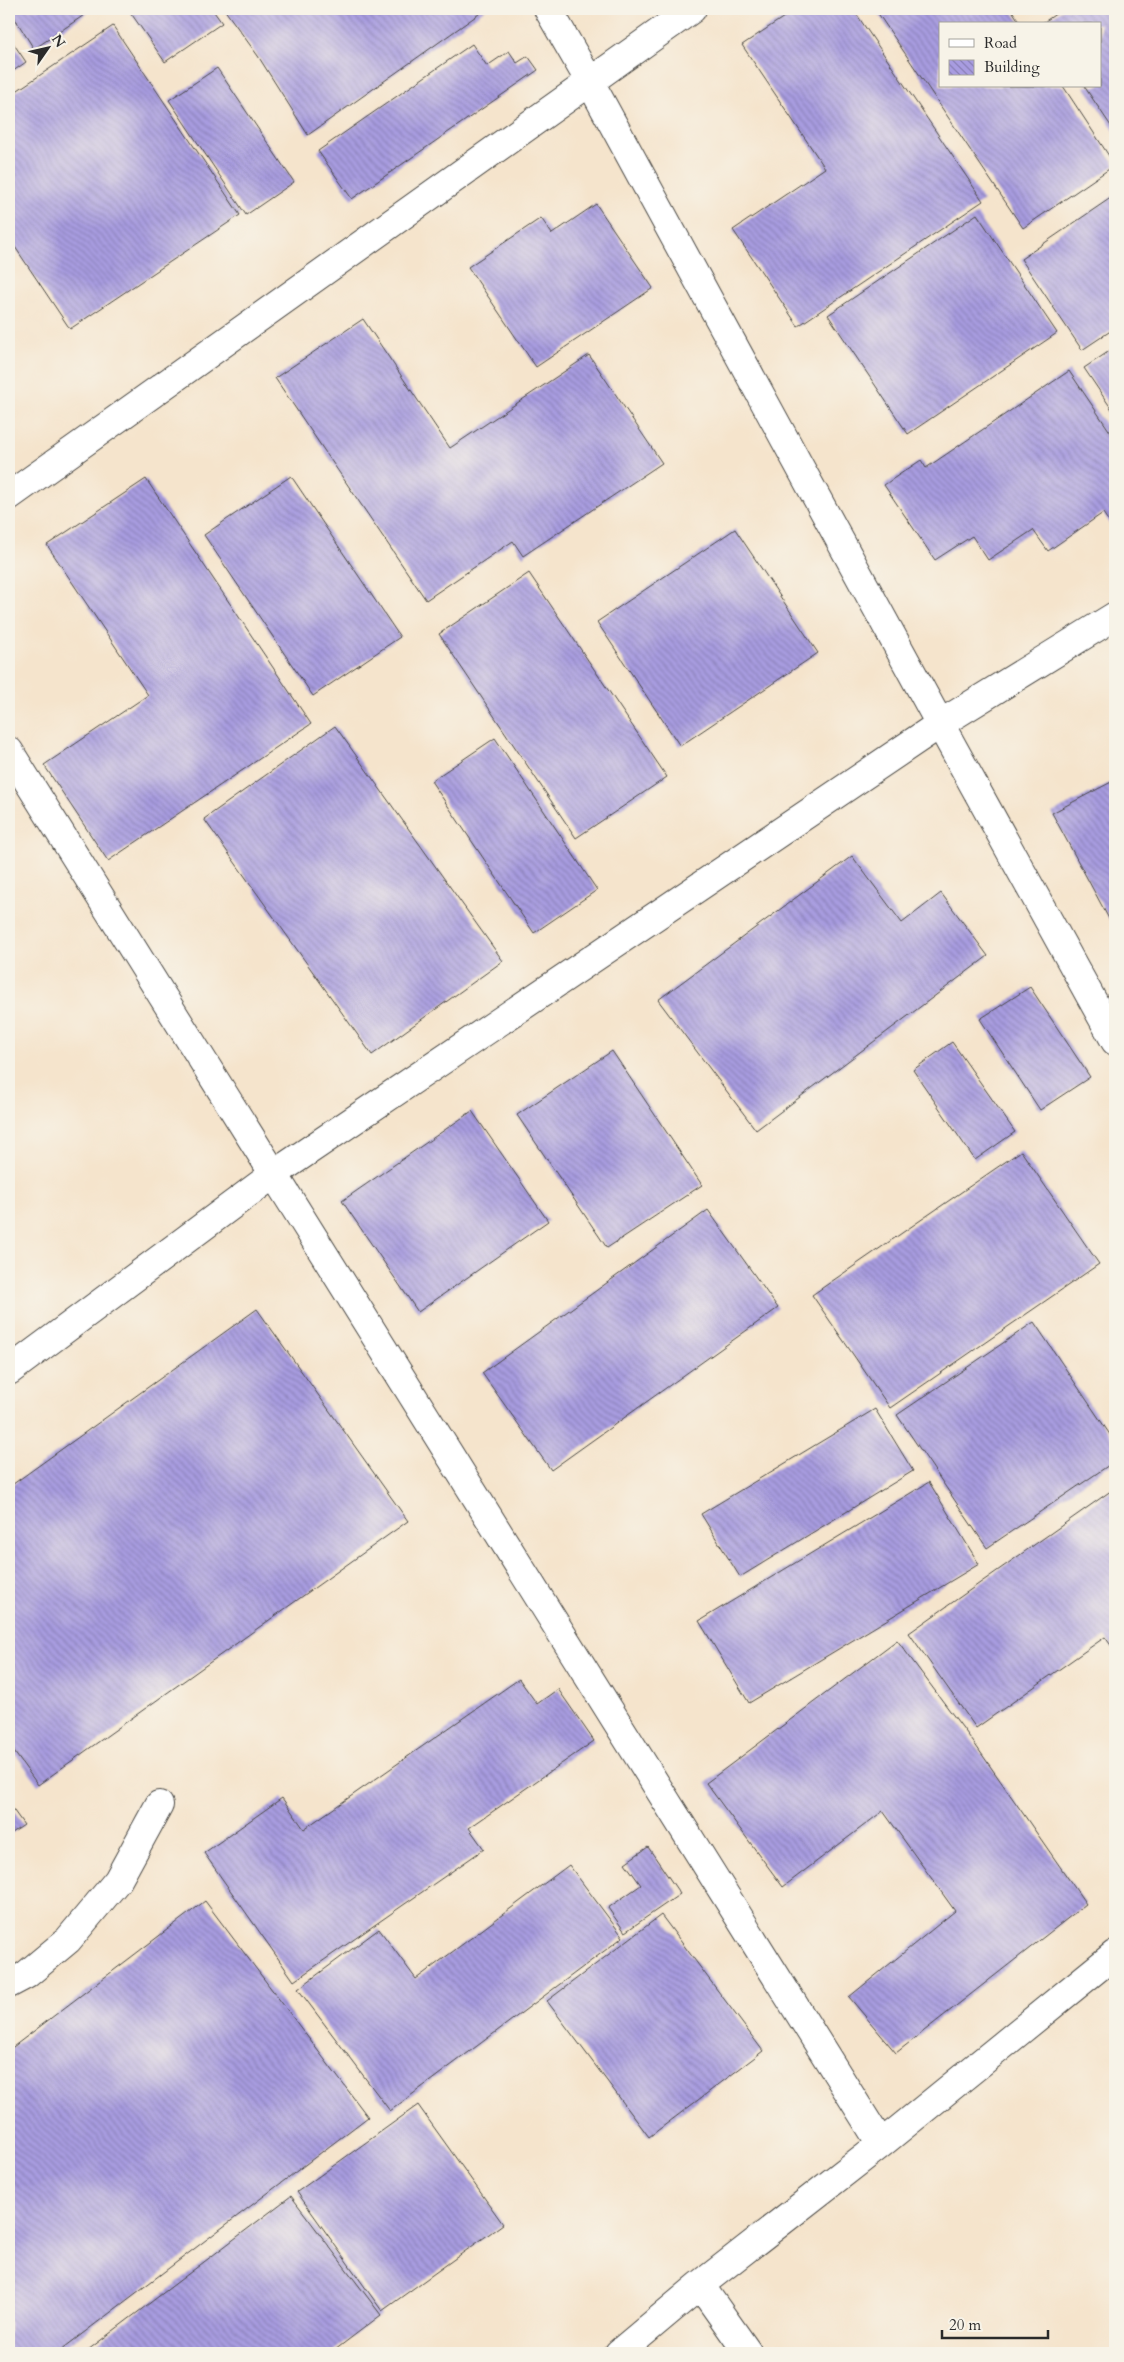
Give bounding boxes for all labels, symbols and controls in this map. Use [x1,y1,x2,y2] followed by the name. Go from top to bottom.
[22,22,72,72] north arrow
[939,22,1102,88] legend
[47,31,70,51] text: N
[984,33,1017,53] text: Road
[984,57,1040,77] text: Building
[942,2307,1048,2339] scale bar
[949,2315,981,2335] text: 20 m

